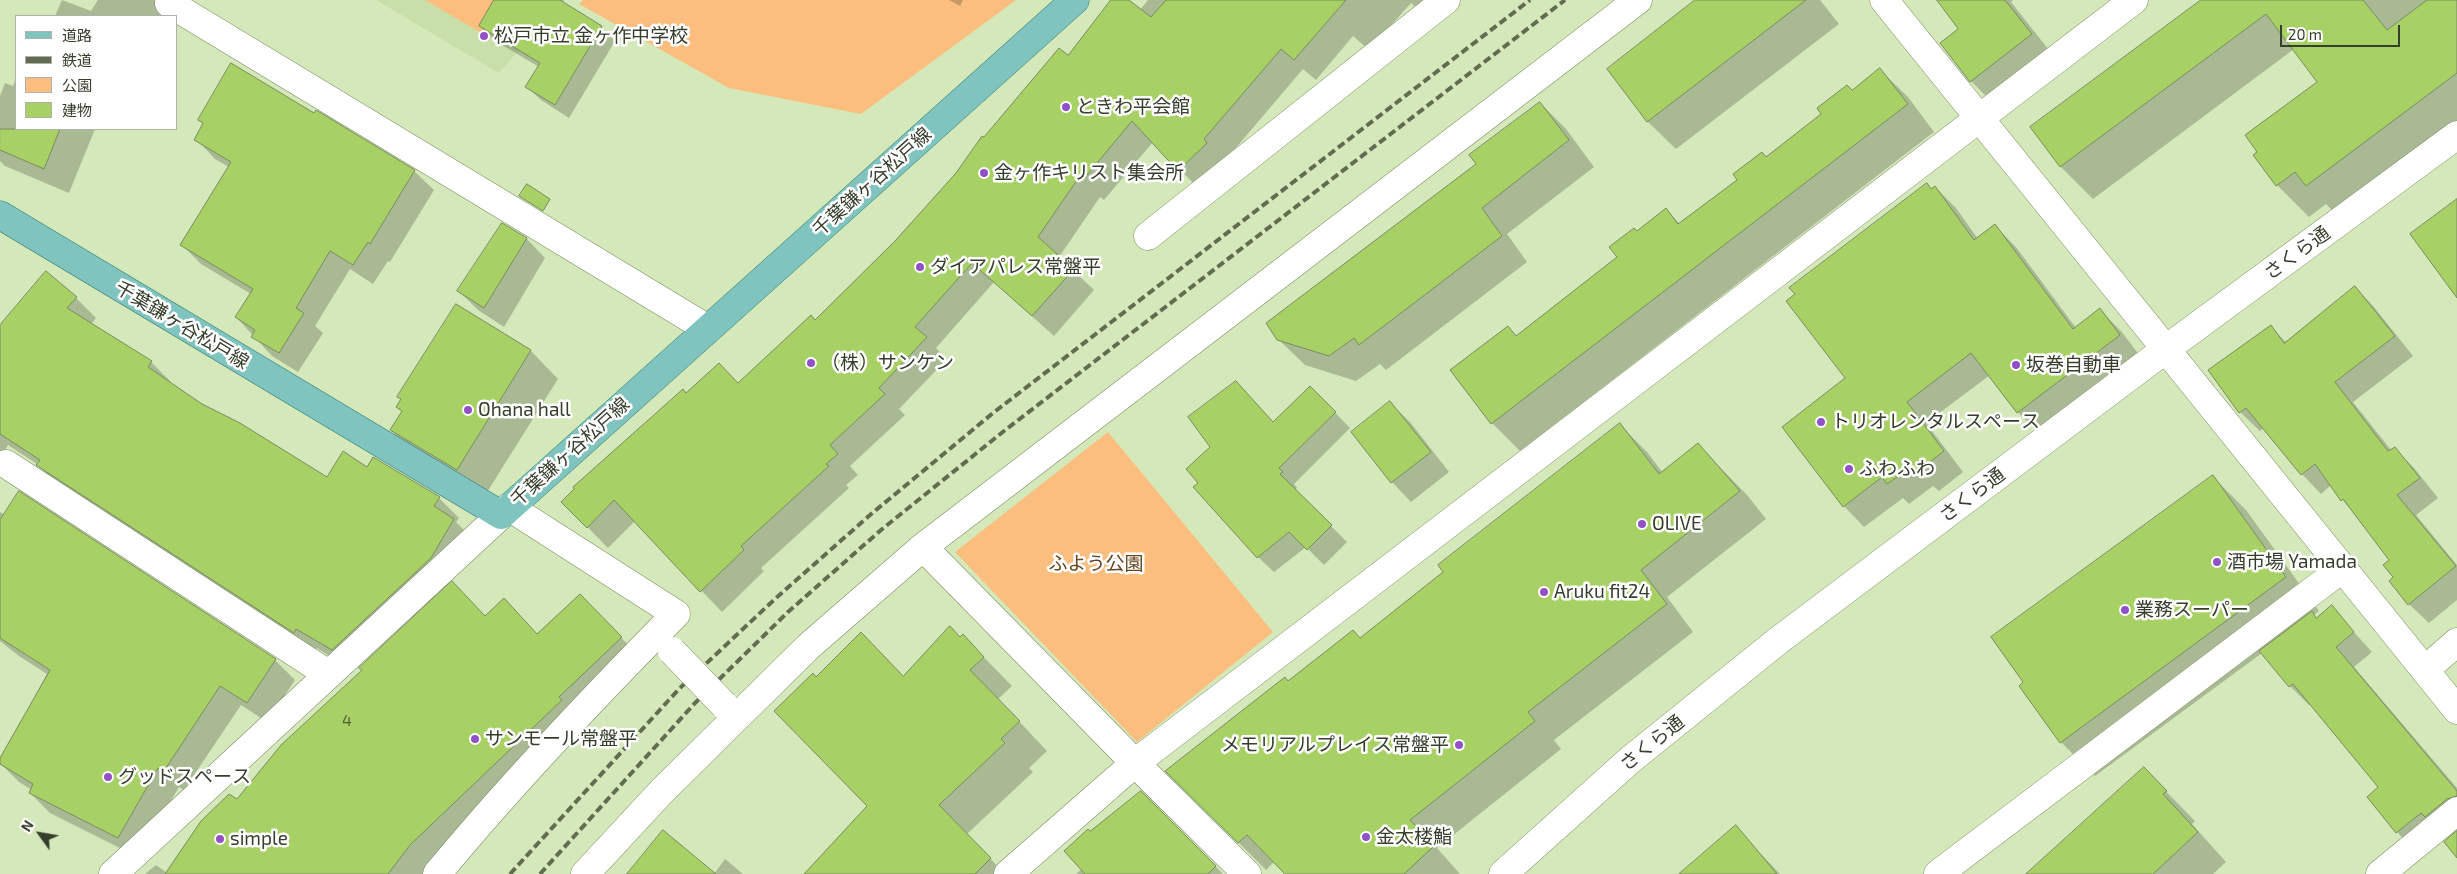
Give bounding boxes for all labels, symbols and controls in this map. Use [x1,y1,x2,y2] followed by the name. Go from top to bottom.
[15,15,178,130] legend
[2282,15,2402,47] scale bar
[494,25,688,47] place label: 松戸市立 金ヶ作中学校
[2288,25,2322,43] text: 20 m
[62,26,92,44] text: 道路
[478,30,490,42] marker: 松戸市立 金ヶ作中学校
[62,51,92,69] text: 鉄道
[62,76,92,94] text: 公園
[1076,96,1190,118] place label: ときわ平会館
[62,101,92,119] text: 建物
[1060,101,1072,113] marker: ときわ平会館
[808,123,936,241] street label: 千葉鎌ヶ谷松戸線
[994,162,1184,184] place label: 金ヶ作キリスト集会所
[978,167,990,179] marker: 金ヶ作キリスト集会所
[2260,221,2334,285] street label: さくら通
[930,256,1101,278] place label: ダイアパレス常盤平
[914,261,926,273] marker: ダイアパレス常盤平
[111,276,253,374] street label: 千葉鎌ヶ谷松戸線
[821,352,954,374] place label: （株）サンケン
[2026,354,2121,376] place label: 坂巻自動車
[805,357,817,369] marker: （株）サンケン
[2010,359,2022,371] marker: 坂巻自動車
[506,393,634,511] street label: 千葉鎌ヶ谷松戸線
[478,399,571,421] place label: Ohana hall
[462,404,474,416] marker: Ohana hall
[1831,411,2040,433] place label: トリオレンタルスペース
[1815,416,1827,428] marker: トリオレンタルスペース
[1859,458,1935,480] place label: ふわふわ
[1843,463,1855,475] marker: ふわふわ
[1935,463,2009,527] street label: さくら通
[1652,513,1702,535] place label: OLIVE
[1636,518,1648,530] marker: OLIVE
[2227,551,2357,573] place label: 酒市場 Yamada
[1049,553,1143,575] park label: ふよう公園
[2211,556,2223,568] marker: 酒市場 Yamada
[1554,581,1650,603] place label: Aruku fit24
[1538,586,1550,598] marker: Aruku fit24
[2135,599,2249,621] place label: 業務スーパー
[2119,604,2131,616] marker: 業務スーパー
[1615,710,1689,776] street label: さくら通
[342,711,352,731] house number: 4
[485,728,637,750] place label: サンモール常盤平
[469,733,481,745] marker: サンモール常盤平
[1221,734,1449,756] place label: メモリアルプレイス常盤平
[1453,739,1465,751] marker: メモリアルプレイス常盤平
[118,766,251,788] place label: グッドスペース
[102,771,114,783] marker: グッドスペース
[15,809,65,859] north arrow
[17,817,37,835] text: N
[1376,826,1452,848] place label: 金太楼鮨
[230,828,288,850] place label: simple
[1360,831,1372,843] marker: 金太楼鮨
[214,833,226,845] marker: simple

